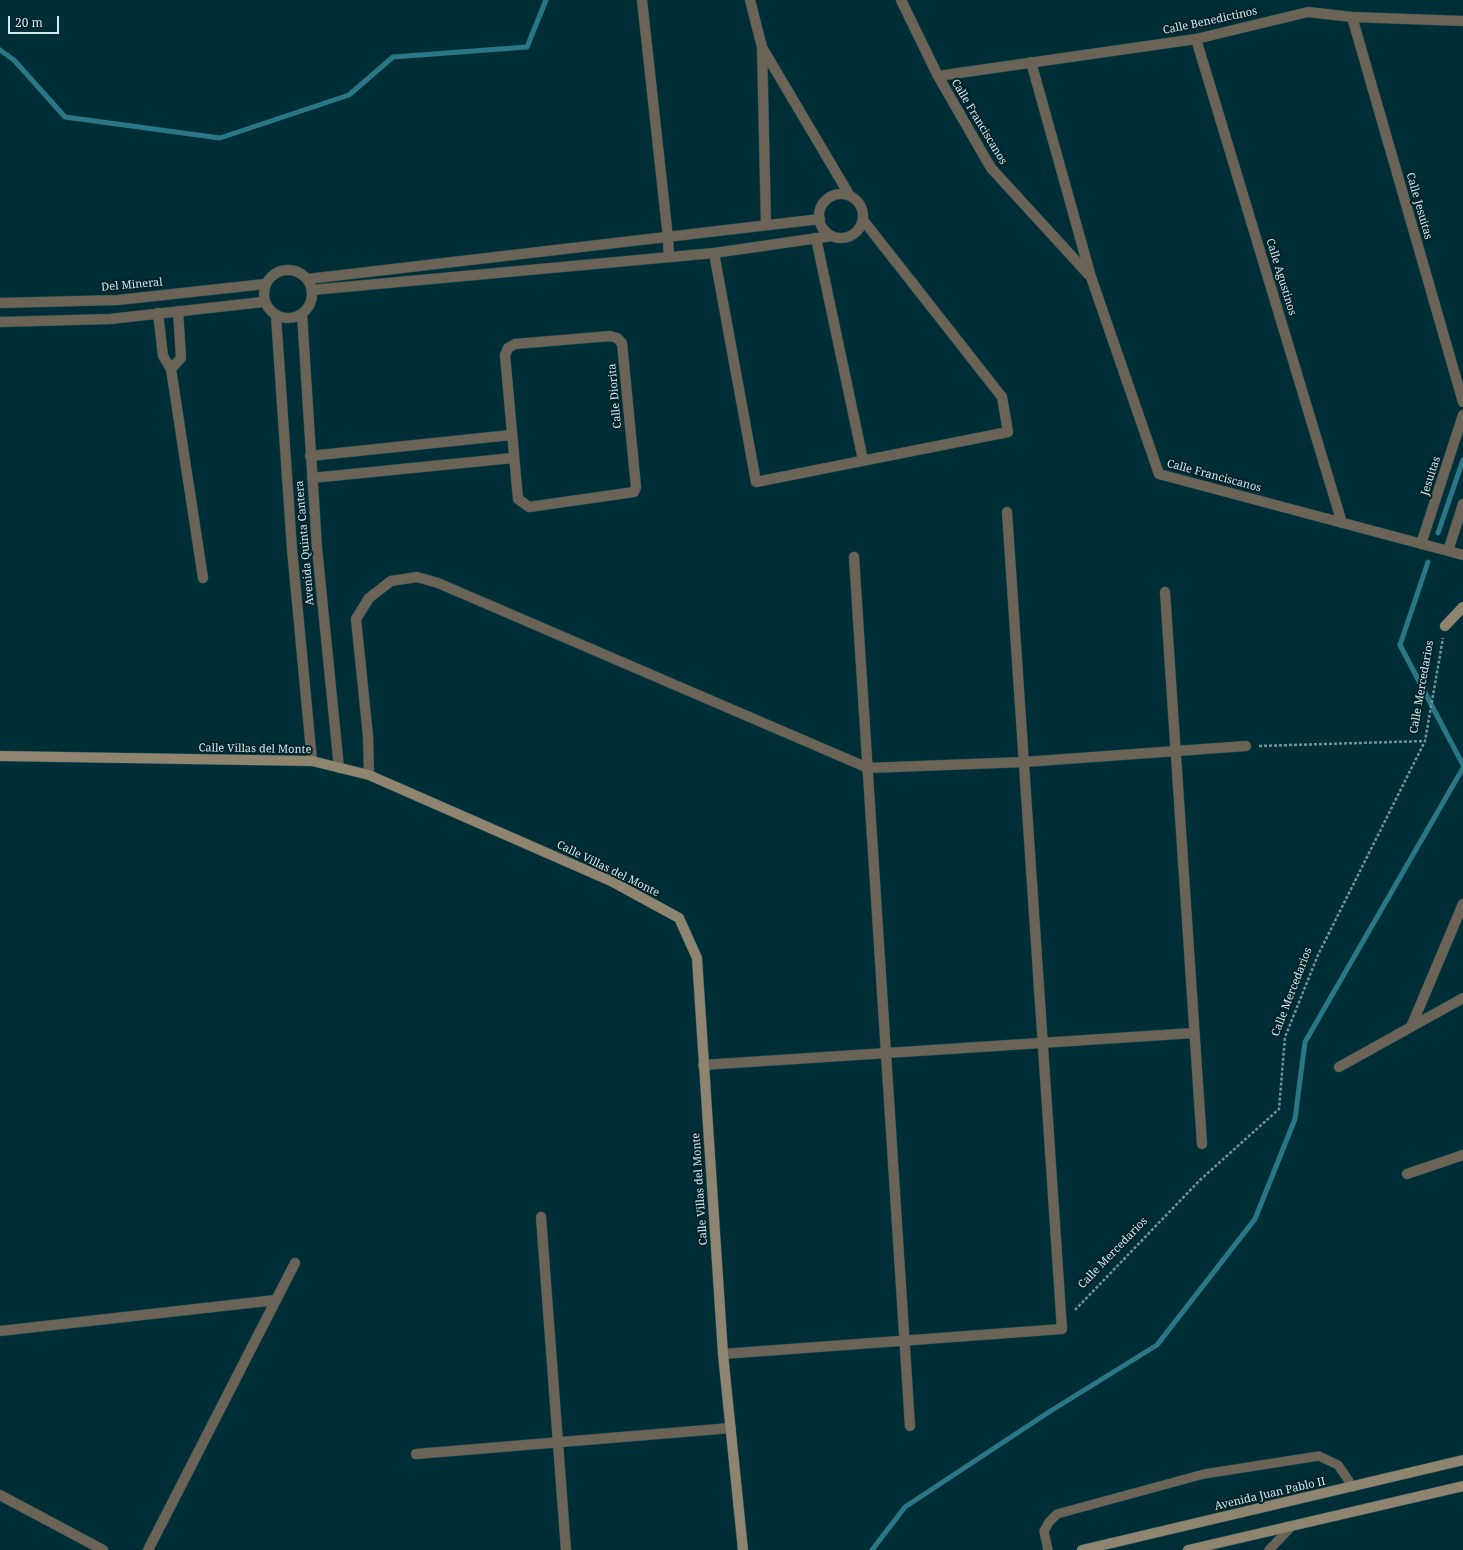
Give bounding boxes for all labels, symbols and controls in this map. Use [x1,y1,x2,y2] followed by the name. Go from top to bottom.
[1162,5,1258,37] street label: Calle Benedictinos
[10,8,61,34] scale bar
[15,14,43,31] text: 20 m
[948,77,1010,167] street label: Calle Franciscanos
[1403,171,1435,241] street label: Calle Jesuitas
[1263,237,1299,317] street label: Calle Agustinos
[101,276,163,294] street label: Del Mineral
[606,363,624,429] street label: Calle Diorita
[1418,455,1444,497] street label: Jesuitas
[1165,457,1263,495] street label: Calle Franciscanos
[293,480,317,606] street label: Avenida Quinta Cantera
[1407,639,1437,735] street label: Calle Mercedarios
[199,741,311,757] street label: Calle Villas del Monte
[554,838,662,900] street label: Calle Villas del Monte
[1269,946,1315,1038] street label: Calle Mercedarios
[689,1132,711,1246] street label: Calle Villas del Monte
[1076,1215,1150,1291] street label: Calle Mercedarios
[1213,1475,1327,1513] street label: Avenida Juan Pablo II

